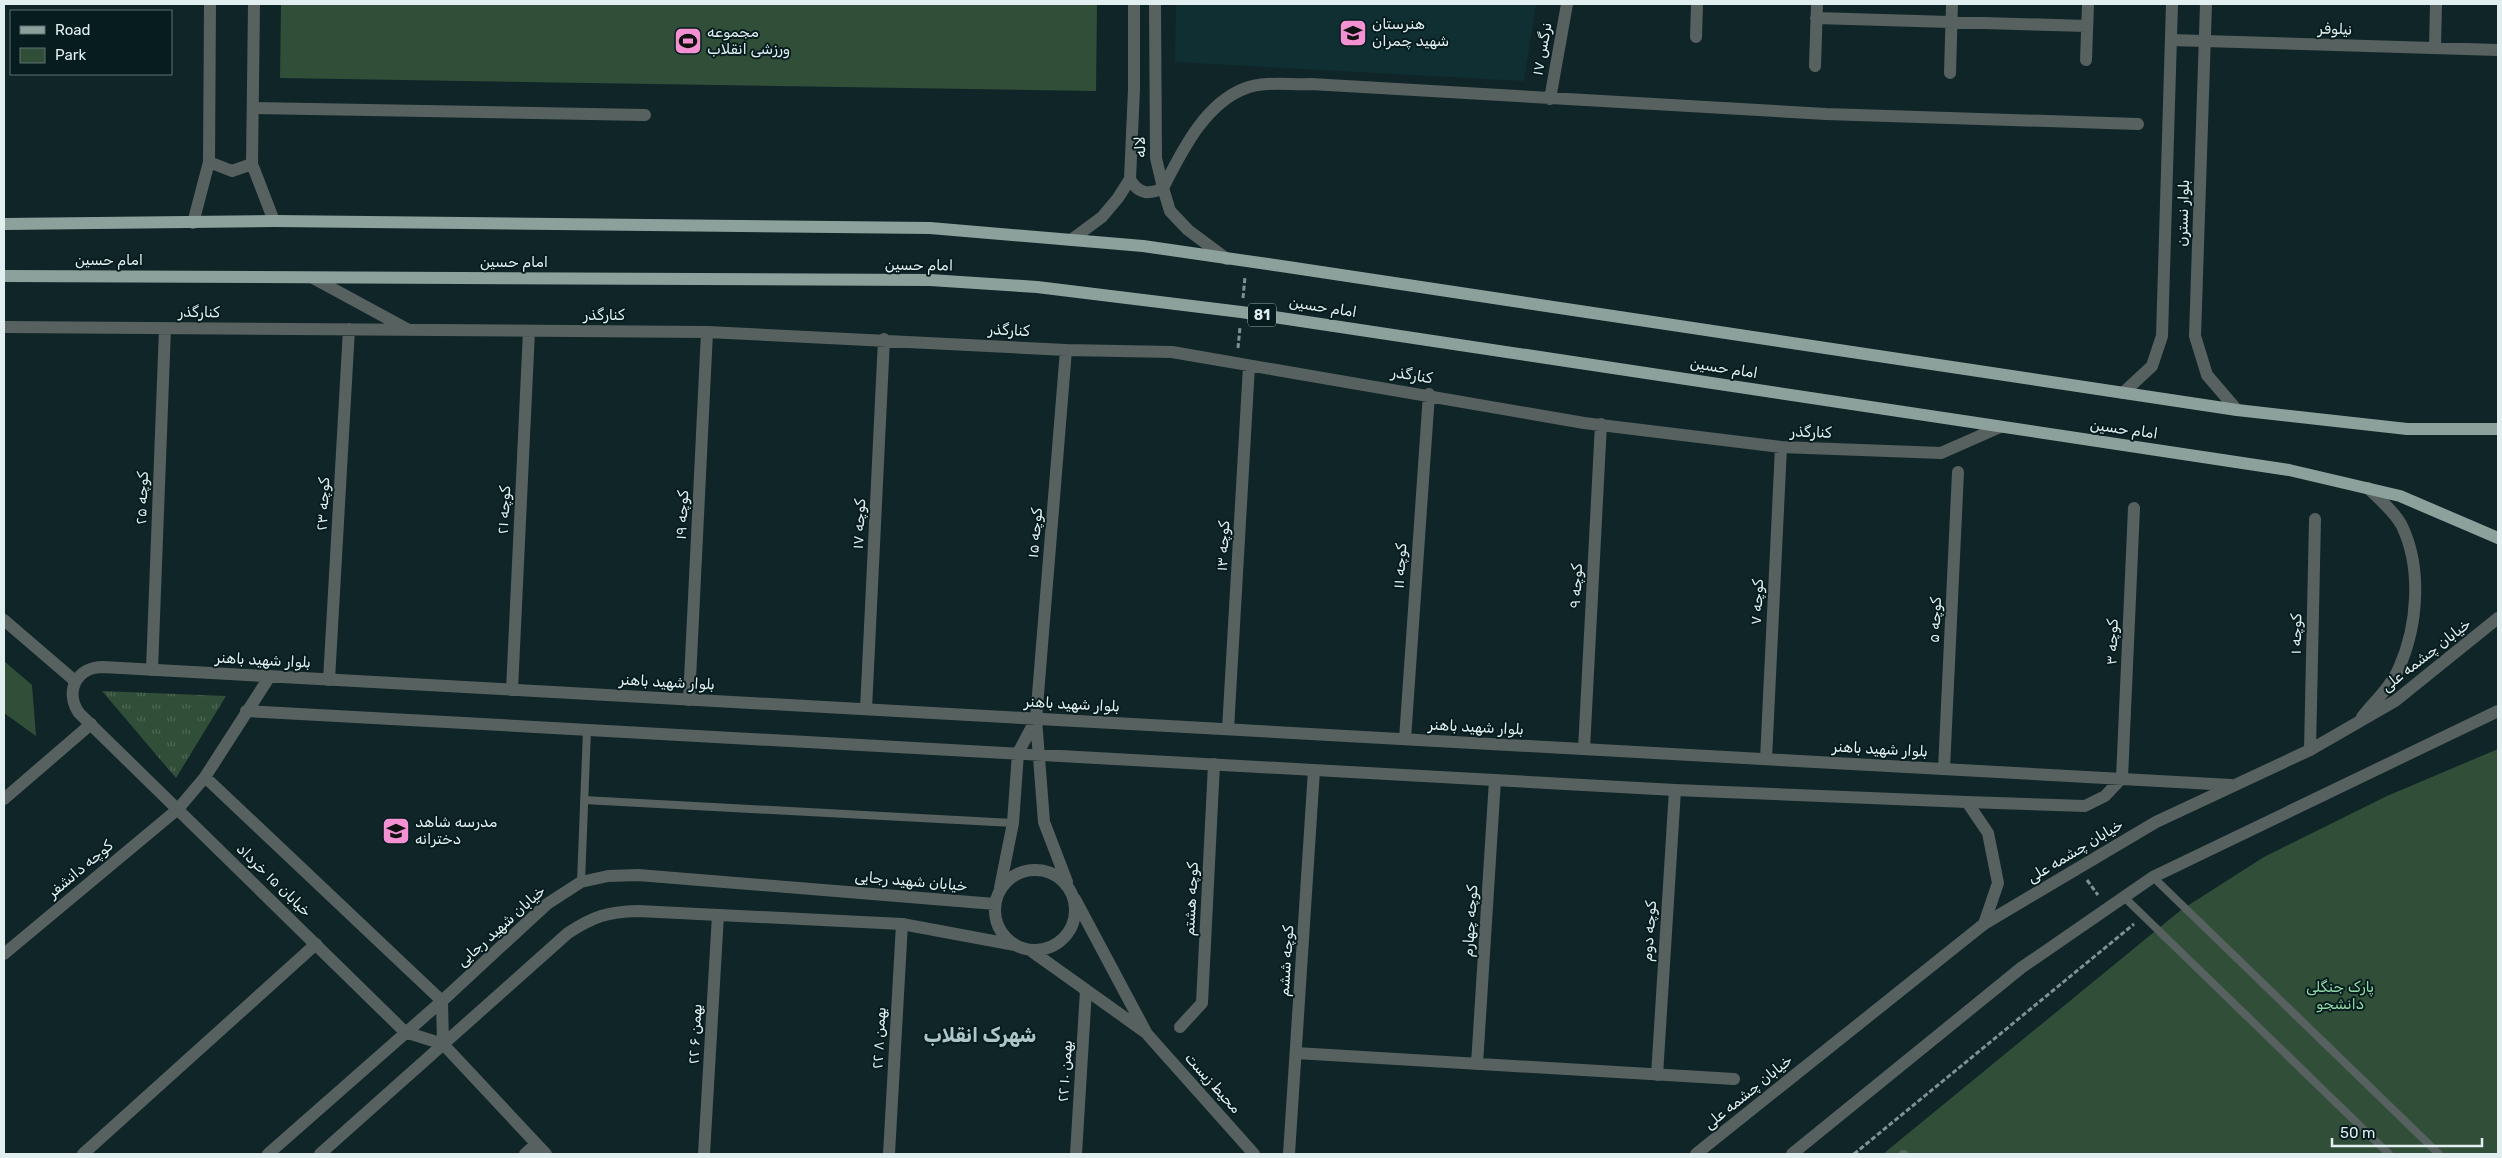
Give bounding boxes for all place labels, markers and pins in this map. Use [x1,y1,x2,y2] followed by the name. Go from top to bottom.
[1372,15,1449,50] place label: هنرستان شهید چمران
[1338,18,1368,48] school or university icon: هنرستان شهید چمران
[707,23,790,59] place label: مجموعه ورزشی انقلاب
[673,26,703,56] sports icon: مجموعه ورزشی انقلاب
[415,813,497,848] place label: مدرسه شاهد دخترانه
[381,816,411,846] school or university icon: مدرسه شاهد دخترانه

